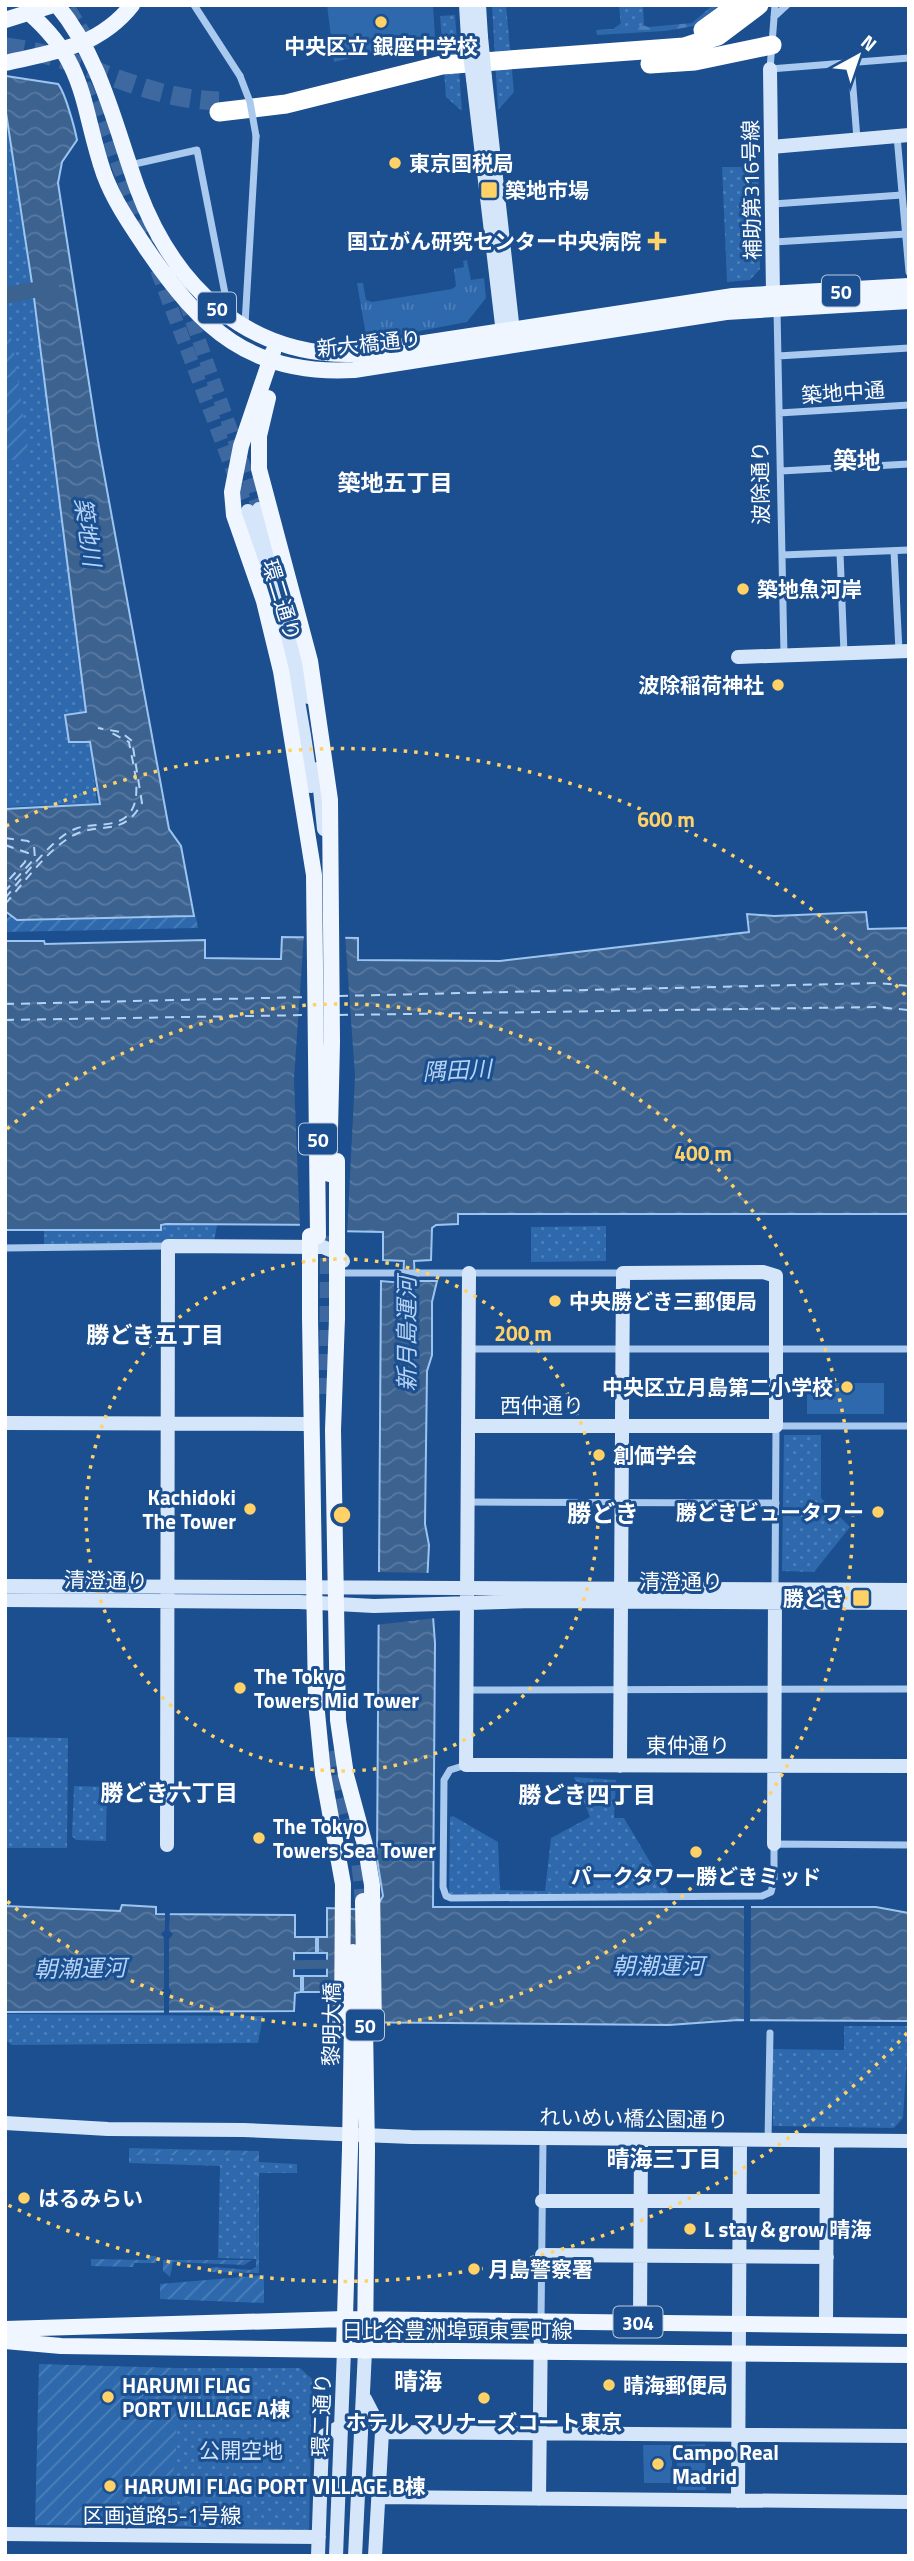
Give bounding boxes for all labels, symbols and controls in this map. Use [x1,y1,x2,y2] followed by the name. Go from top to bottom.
[373,14,389,30] marker: 中央区立 銀座中学校
[823,21,893,91] north arrow
[855,27,884,58] text: N
[284,30,478,62] place label: 中央区立 銀座中学校
[734,120,768,260] street label: 補助第316号線
[409,147,514,179] place label: 東京国税局
[387,155,403,171] marker: 東京国税局
[505,174,589,206] place label: 築地市場
[479,180,499,200] marker: 築地市場
[347,225,641,257] place label: 国立がん研究センター中央病院
[647,231,667,251] marker: 国立がん研究センター中央病院
[822,276,860,306] road number: 50
[198,292,236,324] road number: 50
[315,322,423,364] street label: 新大橋通り
[800,373,886,411] street label: 築地中通
[743,441,777,525] street label: 波除通り
[833,442,881,478] district label: 築地
[338,465,453,500] district label: 築地五丁目
[66,495,111,572] water label: 築地川
[254,555,310,645] street label: 環二通り
[757,573,862,605] place label: 築地魚河岸
[735,581,751,597] marker: 築地魚河岸
[638,669,764,701] place label: 波除稲荷神社
[770,677,786,693] marker: 波除稲荷神社
[637,803,695,835] text: 600 m
[422,1051,495,1089] water label: 隅田川
[299,1124,337,1154] road number: 50
[674,1137,732,1169] text: 400 m
[389,1273,424,1392] water label: 新月島運河
[569,1285,757,1317] place label: 中央勝どき三郵便局
[547,1293,563,1309] marker: 中央勝どき三郵便局
[86,1317,224,1352] district label: 勝どき五丁目
[494,1317,552,1349] text: 200 m
[602,1371,833,1403] place label: 中央区立月島第二小学校
[839,1379,855,1395] marker: 中央区立月島第二小学校
[500,1389,584,1421] street label: 西仲通り
[613,1439,697,1471] place label: 創価学会
[591,1447,607,1463] marker: 創価学会
[143,1481,236,1537] place label: Kachidoki The Tower
[567,1495,639,1531] district label: 勝どき
[676,1496,864,1528] place label: 勝どきビュータワー
[242,1501,258,1517] marker: Kachidoki The Tower
[330,1503,354,1527] centre of rings
[870,1504,886,1520] marker: 勝どきビュータワー
[64,1563,148,1597] street label: 清澄通り
[639,1565,723,1597] street label: 清澄通り
[783,1582,845,1614] place label: 勝どき
[851,1588,871,1608] marker: 勝どき
[254,1660,419,1716] place label: The Tokyo Towers Mid Tower
[232,1680,248,1696] marker: The Tokyo Towers Mid Tower
[646,1729,730,1761] street label: 東仲通り
[100,1775,238,1810] district label: 勝どき六丁目
[518,1777,656,1812] district label: 勝どき四丁目
[273,1810,436,1866] place label: The Tokyo Towers Sea Tower
[251,1830,267,1846] marker: The Tokyo Towers Sea Tower
[688,1844,704,1860] marker: パークタワー勝どきミッド
[571,1860,821,1892] place label: パークタワー勝どきミッド
[612,1948,708,1983] water label: 朝潮運河
[34,1950,130,1986] water label: 朝潮運河
[314,1982,348,2066] street label: 黎明大橋
[346,2010,384,2040] road number: 50
[539,2100,729,2136] street label: れいめい橋公園通り
[607,2141,722,2176] district label: 晴海三丁目
[38,2182,143,2214] place label: はるみらい
[16,2190,32,2206] marker: はるみらい
[704,2213,871,2245] place label: L stay＆grow 晴海
[682,2221,698,2237] marker: L stay＆grow 晴海
[488,2253,593,2285] place label: 月島警察署
[466,2261,482,2277] marker: 月島警察署
[614,2306,662,2338] road number: 304
[342,2314,573,2346] street label: 日比谷豊洲埠頭東雲町線
[394,2363,442,2399] district label: 晴海
[122,2369,290,2425] place label: HARUMI FLAG PORT VILLAGE A棟
[623,2369,728,2401] place label: 晴海郵便局
[304,2372,338,2458] street label: 環二通り
[601,2377,617,2393] marker: 晴海郵便局
[100,2389,116,2405] marker: HARUMI FLAG PORT VILLAGE A棟
[476,2390,492,2406] marker: ホテル マリナーズコート東京
[346,2406,622,2438] place label: ホテル マリナーズコート東京
[199,2434,283,2466] park label: 公開空地
[672,2436,779,2492] place label: Campo Real Madrid
[650,2456,666,2472] marker: Campo Real Madrid
[124,2470,426,2502] place label: HARUMI FLAG PORT VILLAGE B棟
[102,2478,118,2494] marker: HARUMI FLAG PORT VILLAGE B棟
[83,2499,241,2531] street label: 区画道路5-1号線

